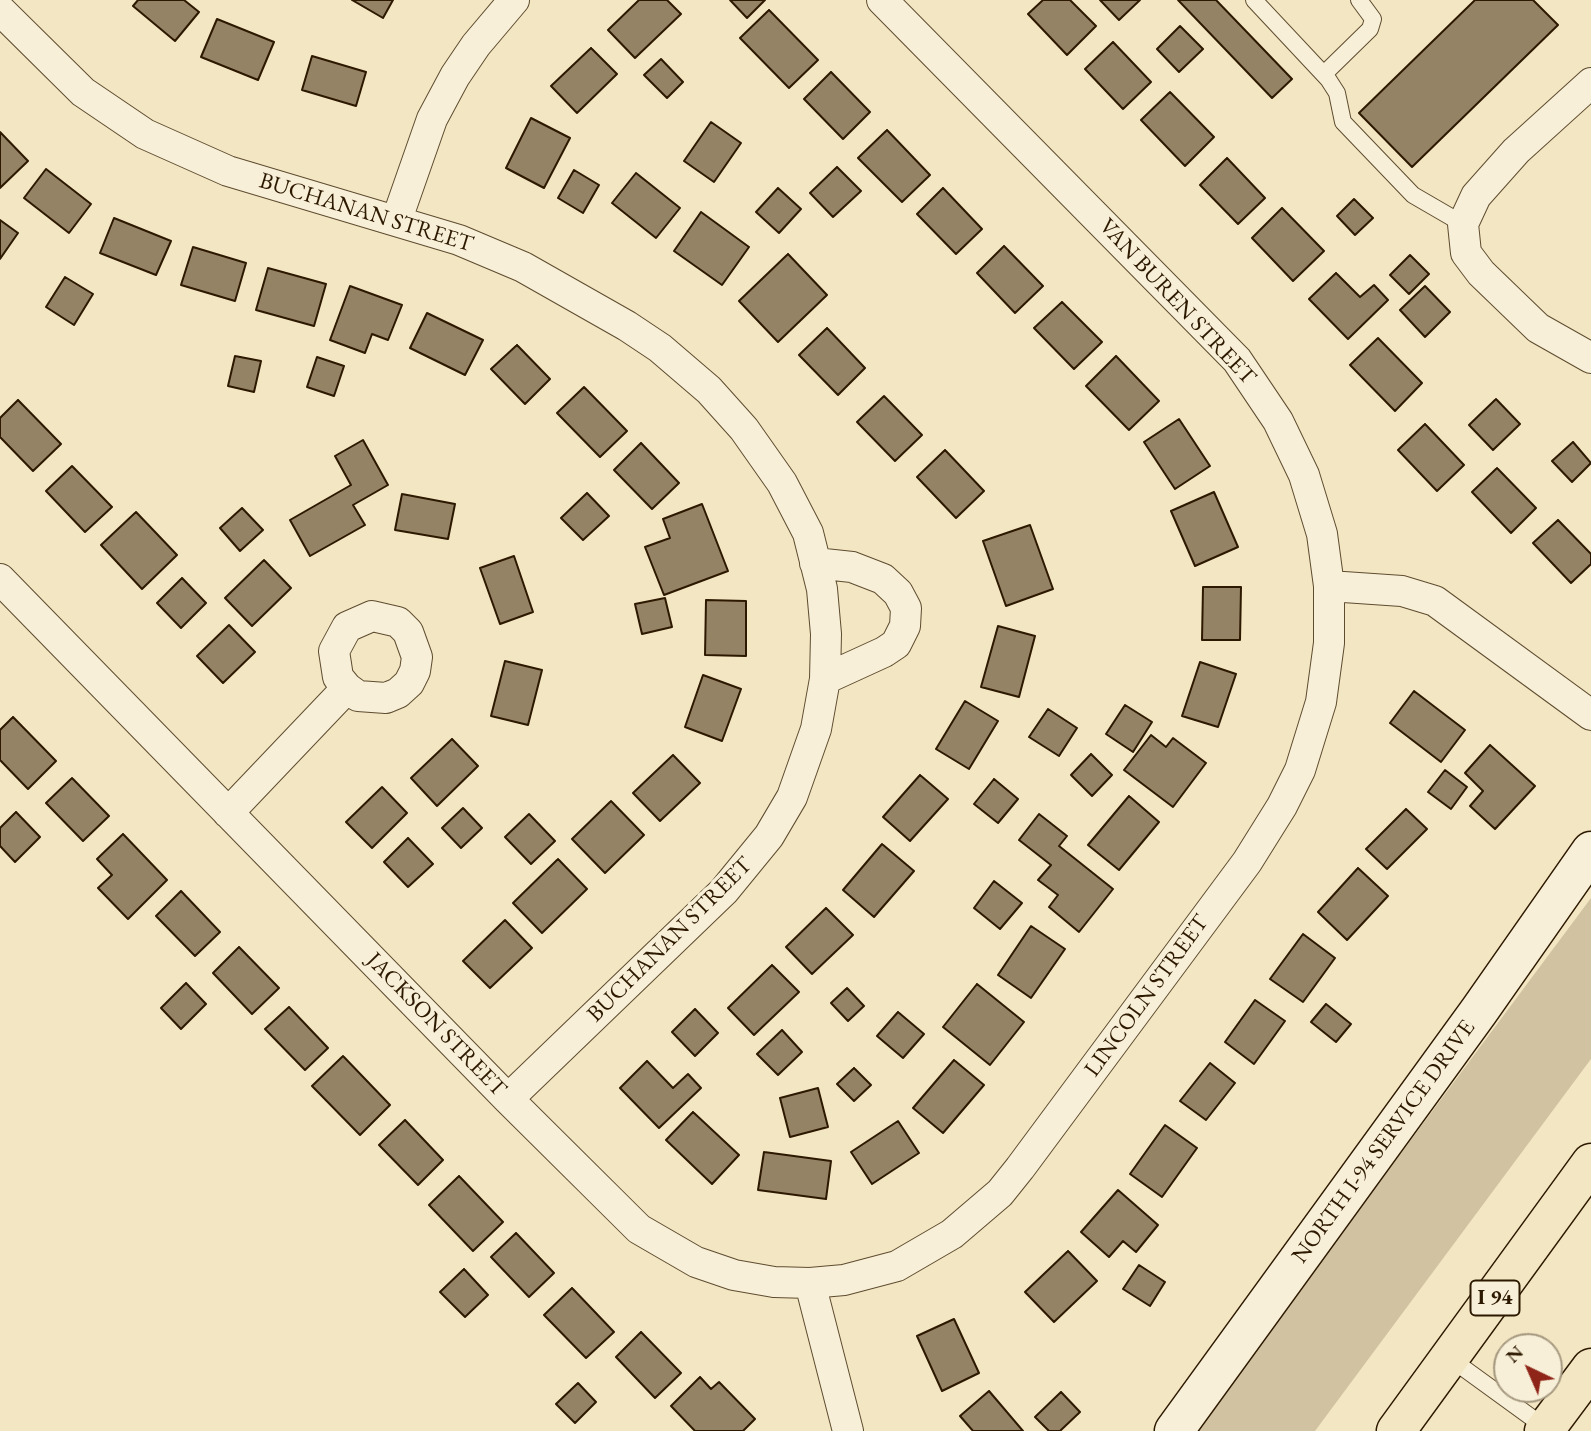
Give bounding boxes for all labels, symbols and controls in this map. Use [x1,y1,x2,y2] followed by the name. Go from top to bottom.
[256,167,476,259] street label: BUCHANAN STREET
[1093,213,1261,391] street label: VAN BUREN STREET
[582,852,758,1028] street label: BUCHANAN STREET
[1079,910,1215,1082] street label: LINCOLN STREET
[360,947,512,1103] street label: JACKSON STREET
[1286,1015,1482,1269] street label: NORTH I-94 SERVICE DRIVE
[1470,1280,1520,1316] road number: I 94
[1493,1333,1563,1403] north arrow
[1500,1340,1529,1368] text: N

